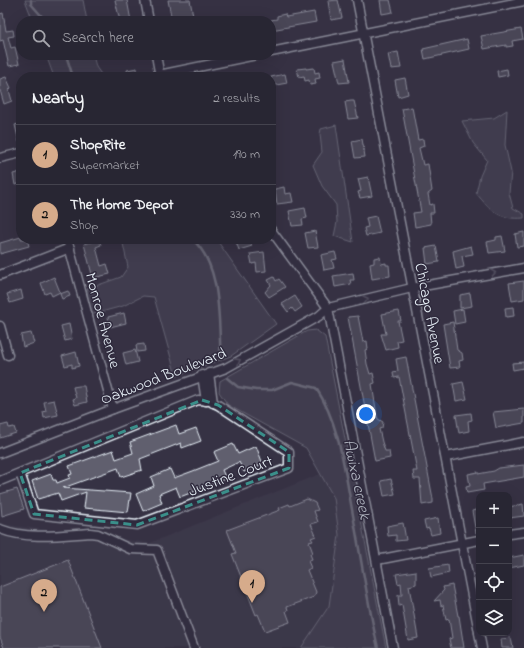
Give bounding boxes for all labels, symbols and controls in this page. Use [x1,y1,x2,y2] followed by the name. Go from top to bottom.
[16,16,276,60] search box
[30,27,52,49] icon: search
[62,27,134,49] text: Search here
[32,86,84,111] text: Nearby
[213,89,260,108] text: 2 results
[70,134,125,156] text: ShopRite
[43,145,47,164] text: 1
[233,145,260,164] text: 190 m
[70,156,140,175] text: Supermarket
[70,194,174,216] text: The Home Depot
[42,205,48,224] text: 2
[230,205,260,224] text: 330 m
[70,216,98,235] text: Shop
[407,261,451,367] street label: Chicago Avenue
[490,269,496,278] one-way arrow
[78,270,127,372] street label: Monroe Avenue
[362,295,369,304] one-way arrow
[97,342,230,412] street label: Oakwood Boulevard
[234,359,241,366] one-way arrow
[356,404,376,424] your location
[336,437,378,523] water label: Awixa creek
[185,450,277,504] street label: Justine Court
[476,492,512,636] map controls
[476,492,512,528] button: +
[476,528,512,564] button: −
[476,564,512,600] button: locate
[239,570,265,603] pin: 1
[31,579,57,612] pin: 2
[476,600,512,636] button: layers

